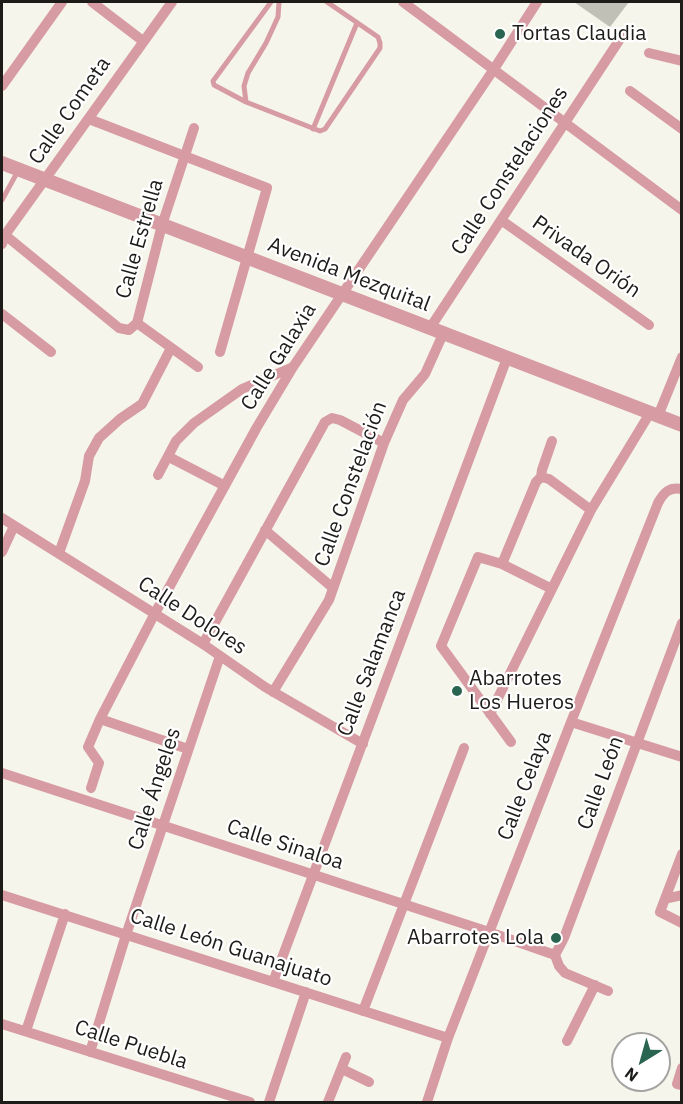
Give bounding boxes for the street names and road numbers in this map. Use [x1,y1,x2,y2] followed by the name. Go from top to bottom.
[24,52,116,170] street label: Calle Cometa
[446,82,574,260] street label: Calle Constelaciones
[111,176,169,302] street label: Calle Estrella
[527,210,645,304] street label: Privada Orión
[264,232,434,318] street label: Avenida Mezquital
[236,299,322,415] street label: Calle Galaxia
[309,398,393,570] street label: Calle Constelación
[133,571,251,661] street label: Calle Dolores
[332,586,412,740] street label: Calle Salamanca
[123,725,187,853] street label: Calle Ángeles
[493,728,557,844] street label: Calle Celaya
[572,733,630,833] street label: Calle León
[223,814,347,876] street label: Calle Sinaloa
[127,903,335,993] street label: Calle León Guanajuato
[71,1015,191,1075] street label: Calle Puebla

